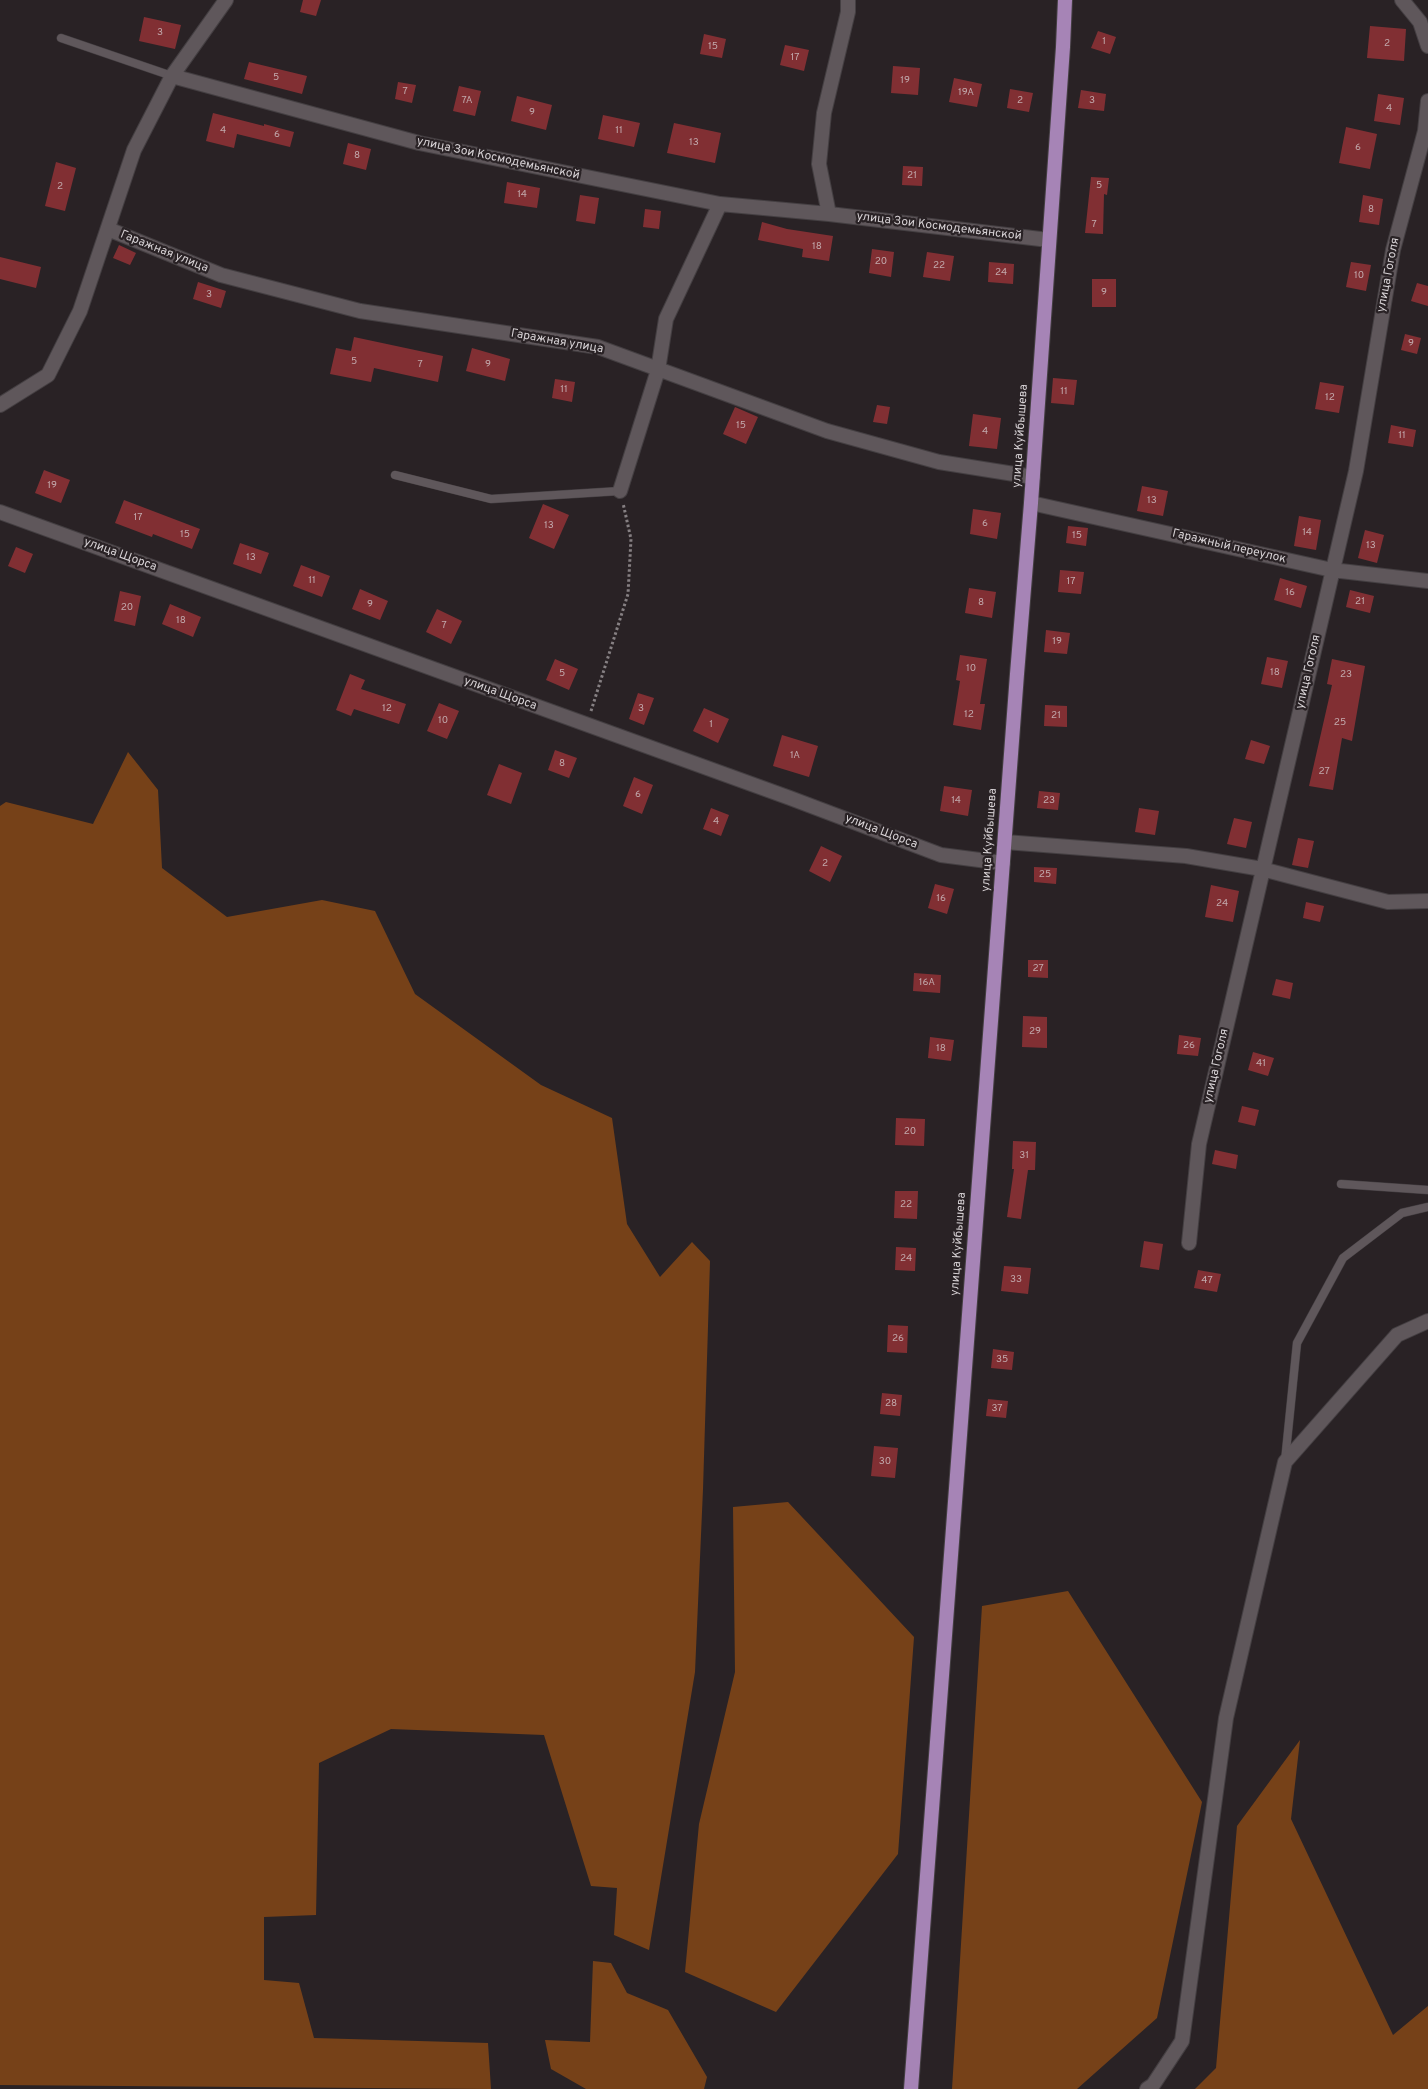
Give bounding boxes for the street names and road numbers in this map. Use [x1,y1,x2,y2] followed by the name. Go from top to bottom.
[415,135,581,183] street label: улица Зои Космодемьянской
[856,210,1022,244] street label: улица Зои Космодемьянской
[118,228,210,276] street label: Гаражная улица
[1375,236,1403,314] street label: улица Гоголя
[510,327,604,357] street label: Гаражная улица
[1010,384,1032,488] street label: улица Куйбышева
[1171,527,1287,567] street label: Гаражный переулок
[82,535,158,575] street label: улица Щорса
[1293,633,1325,711] street label: улица Гоголя
[462,674,538,714] street label: улица Щорса
[979,788,1001,892] street label: улица Куйбышева
[843,812,919,852] street label: улица Щорса
[1201,1027,1233,1105] street label: улица Гоголя
[948,1192,970,1296] street label: улица Куйбышева

